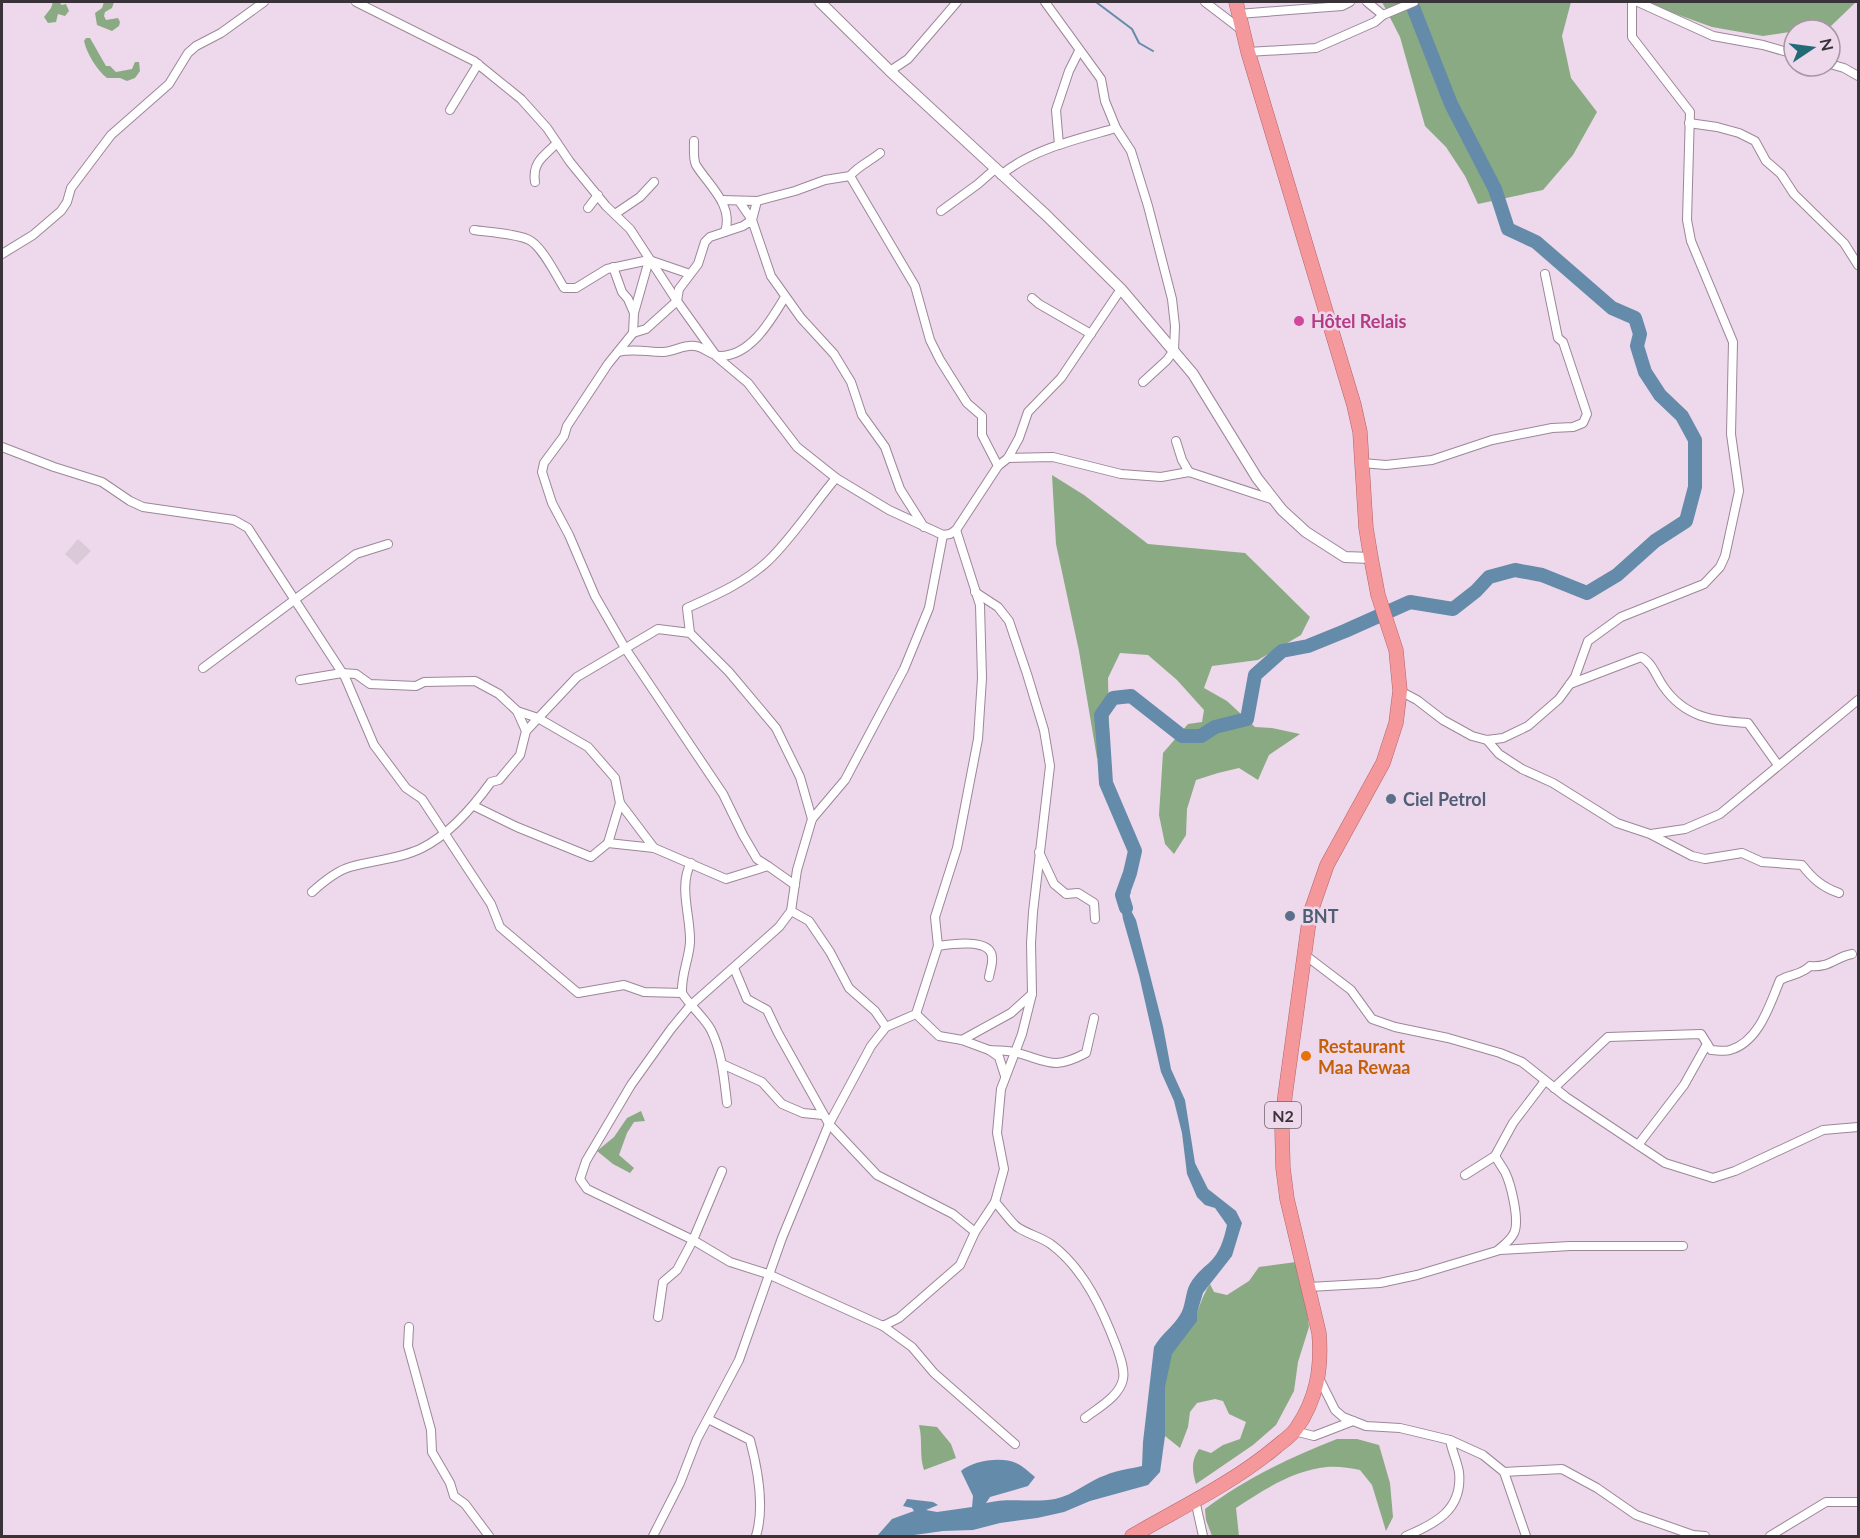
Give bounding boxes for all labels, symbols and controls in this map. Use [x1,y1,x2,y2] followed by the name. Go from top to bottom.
[1782,18,1842,78] north arrow
[1816,36,1838,53] text: N
[1311,310,1407,332] place label: Hôtel Relais
[1292,314,1306,328] marker: Hôtel Relais
[1403,788,1486,810] place label: Ciel Petrol
[1384,792,1398,806] marker: Ciel Petrol
[1302,905,1339,927] place label: BNT
[1283,909,1297,923] marker: BNT
[1318,1035,1410,1078] place label: Restaurant Maa Rewaa
[1299,1049,1313,1063] marker: Restaurant Maa Rewaa
[1265,1102,1301,1128] road number: N2

